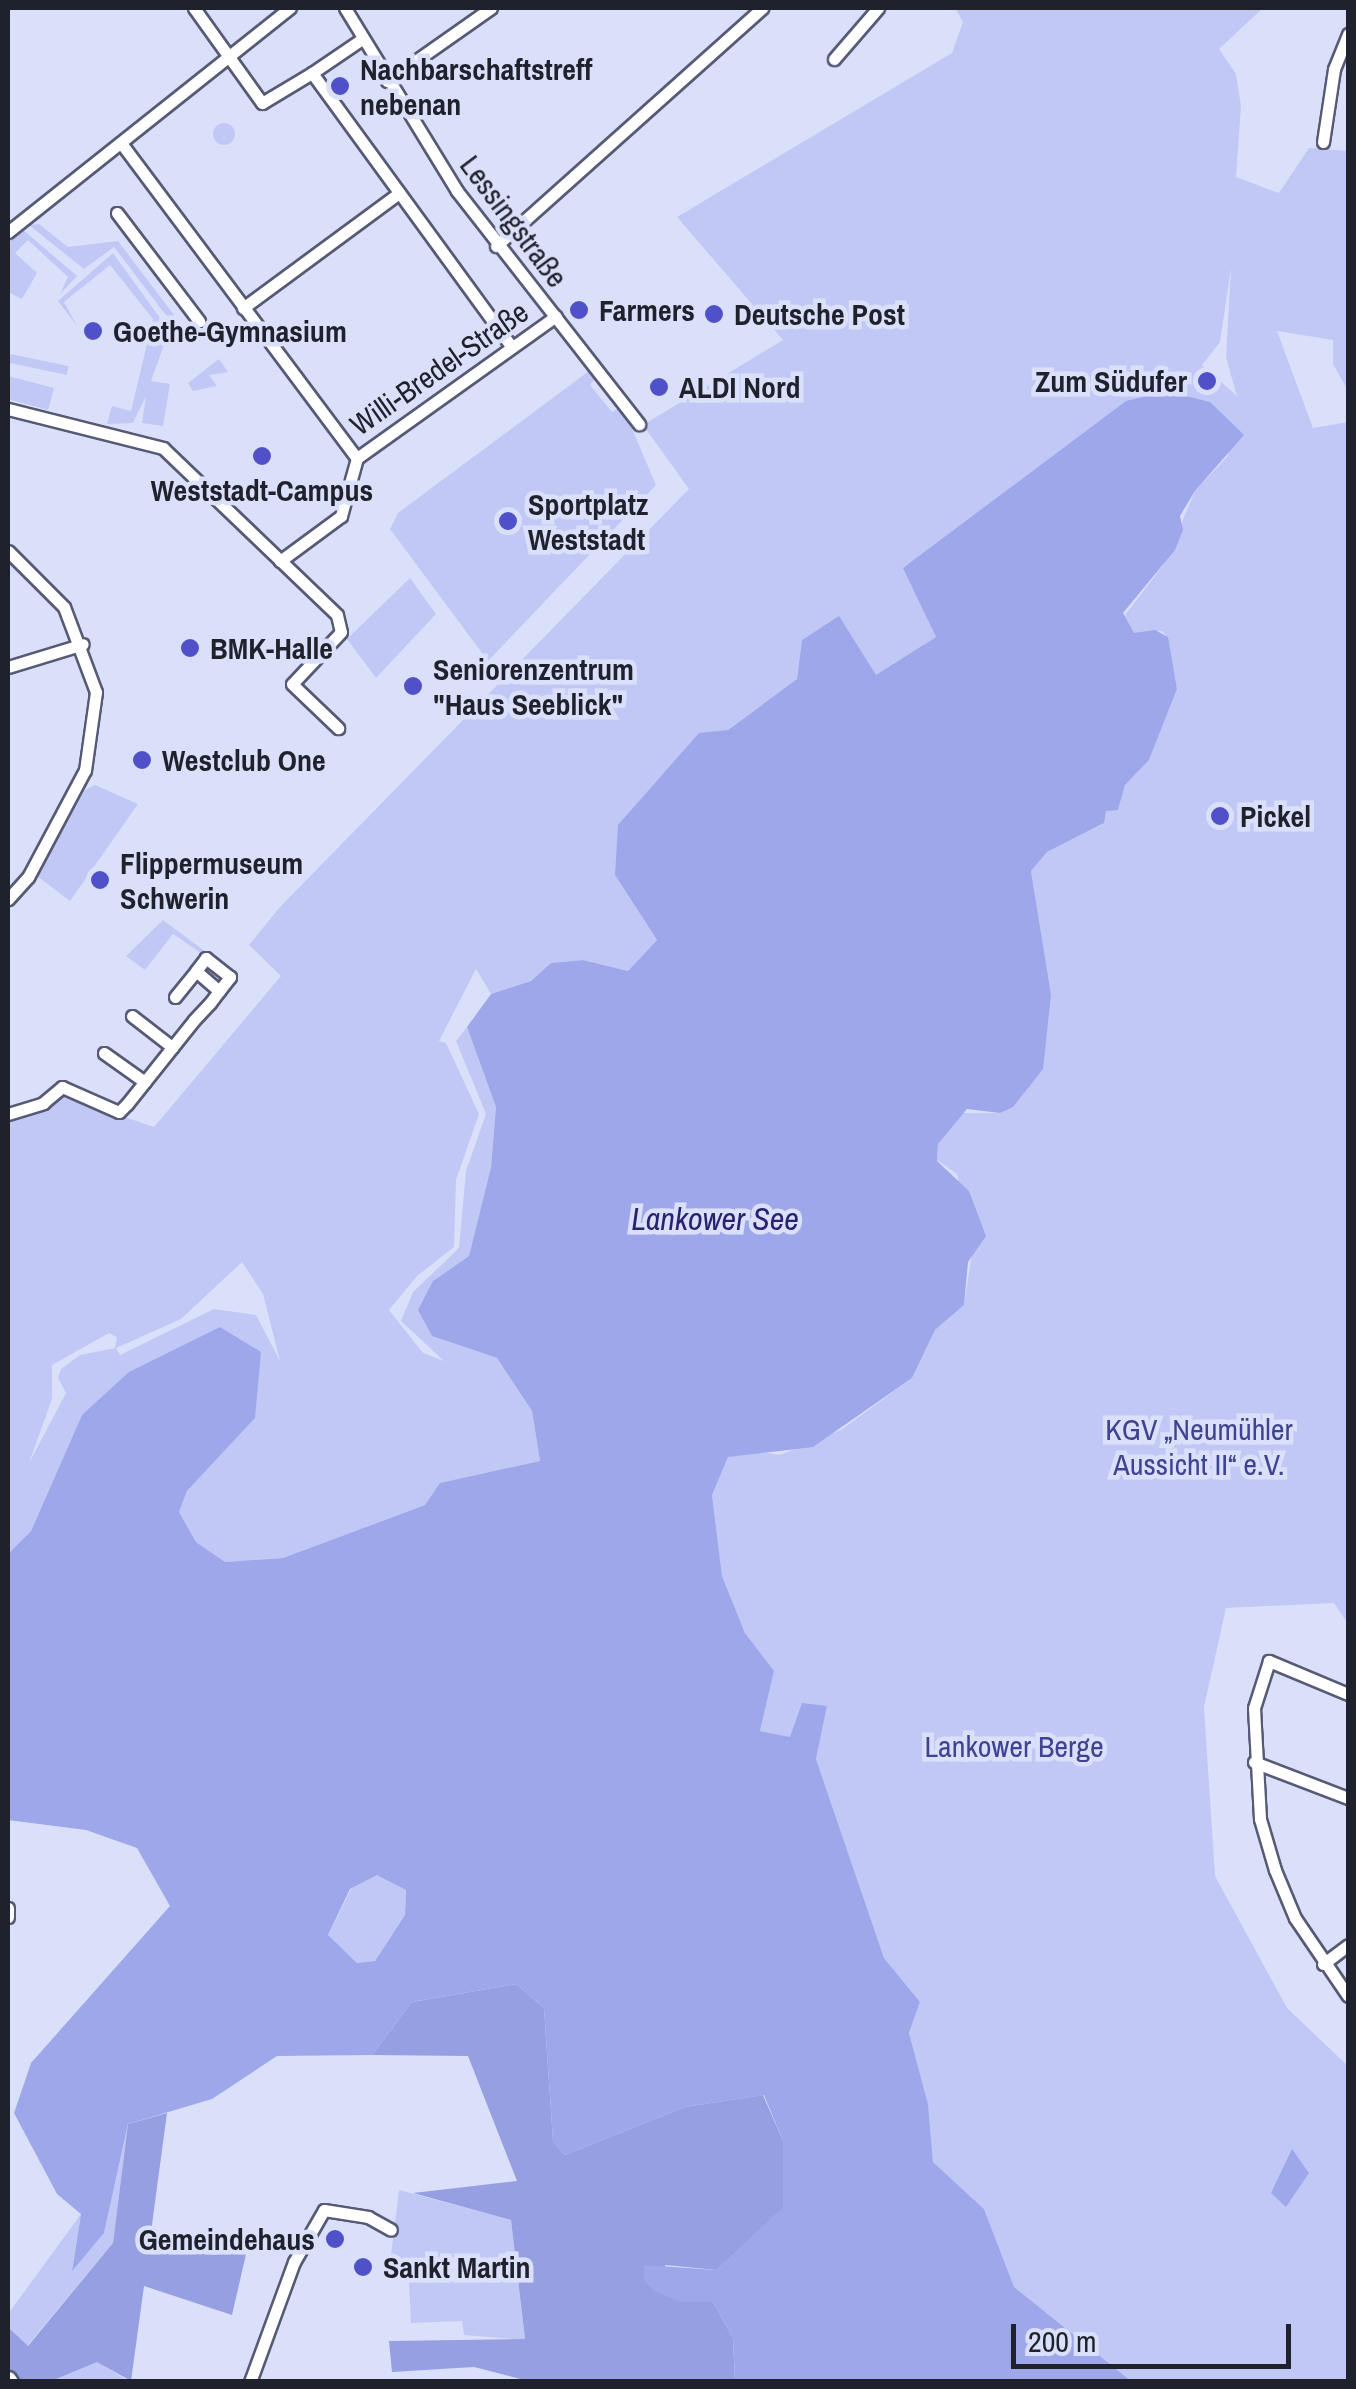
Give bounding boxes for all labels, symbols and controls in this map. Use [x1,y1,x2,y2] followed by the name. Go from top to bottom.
[360,51,592,122] place label: Nachbarschaftstreff nebenan
[329,75,351,97] marker: Nachbarschaftstreff nebenan
[453,148,575,294] street label: Lessingstraße
[599,292,695,328] place label: Farmers
[343,293,535,443] street label: Willi-Bredel-Straße
[734,296,905,332] place label: Deutsche Post
[568,299,590,321] marker: Farmers
[703,303,725,325] marker: Deutsche Post
[113,313,347,349] place label: Goethe-Gymnasium
[82,320,104,342] marker: Goethe-Gymnasium
[1035,363,1187,399] place label: Zum Südufer
[679,369,801,405] place label: ALDI Nord
[1196,370,1218,392] marker: Zum Südufer
[648,376,670,398] marker: ALDI Nord
[251,445,273,467] marker: Weststadt-Campus
[151,472,373,508] place label: Weststadt-Campus
[528,486,648,556] place label: Sportplatz Weststadt
[497,510,519,532] marker: Sportplatz Weststadt
[210,630,333,666] place label: BMK-Halle
[179,637,201,659] marker: BMK-Halle
[433,651,634,722] place label: Seniorenzentrum "Haus Seeblick"
[402,675,424,697] marker: Seniorenzentrum "Haus Seeblick"
[162,742,326,778] place label: Westclub One
[131,749,153,771] marker: Westclub One
[1240,798,1311,834] place label: Pickel
[1209,805,1231,827] marker: Pickel
[120,845,303,916] place label: Flippermuseum Schwerin
[89,869,111,891] marker: Flippermuseum Schwerin
[631,1200,799,1238] water label: Lankower See
[1105,1411,1293,1482] park label: KGV „Neumühler Aussicht II“ e.V.
[924,1728,1104,1764] park label: Lankower Berge
[139,2221,315,2257] place label: Gemeindehaus
[324,2228,346,2250] marker: Gemeindehaus
[383,2249,531,2285] place label: Sankt Martin
[352,2256,374,2278] marker: Sankt Martin
[1016,2304,1296,2366] scale bar
[1028,2321,1096,2361] text: 200 m

